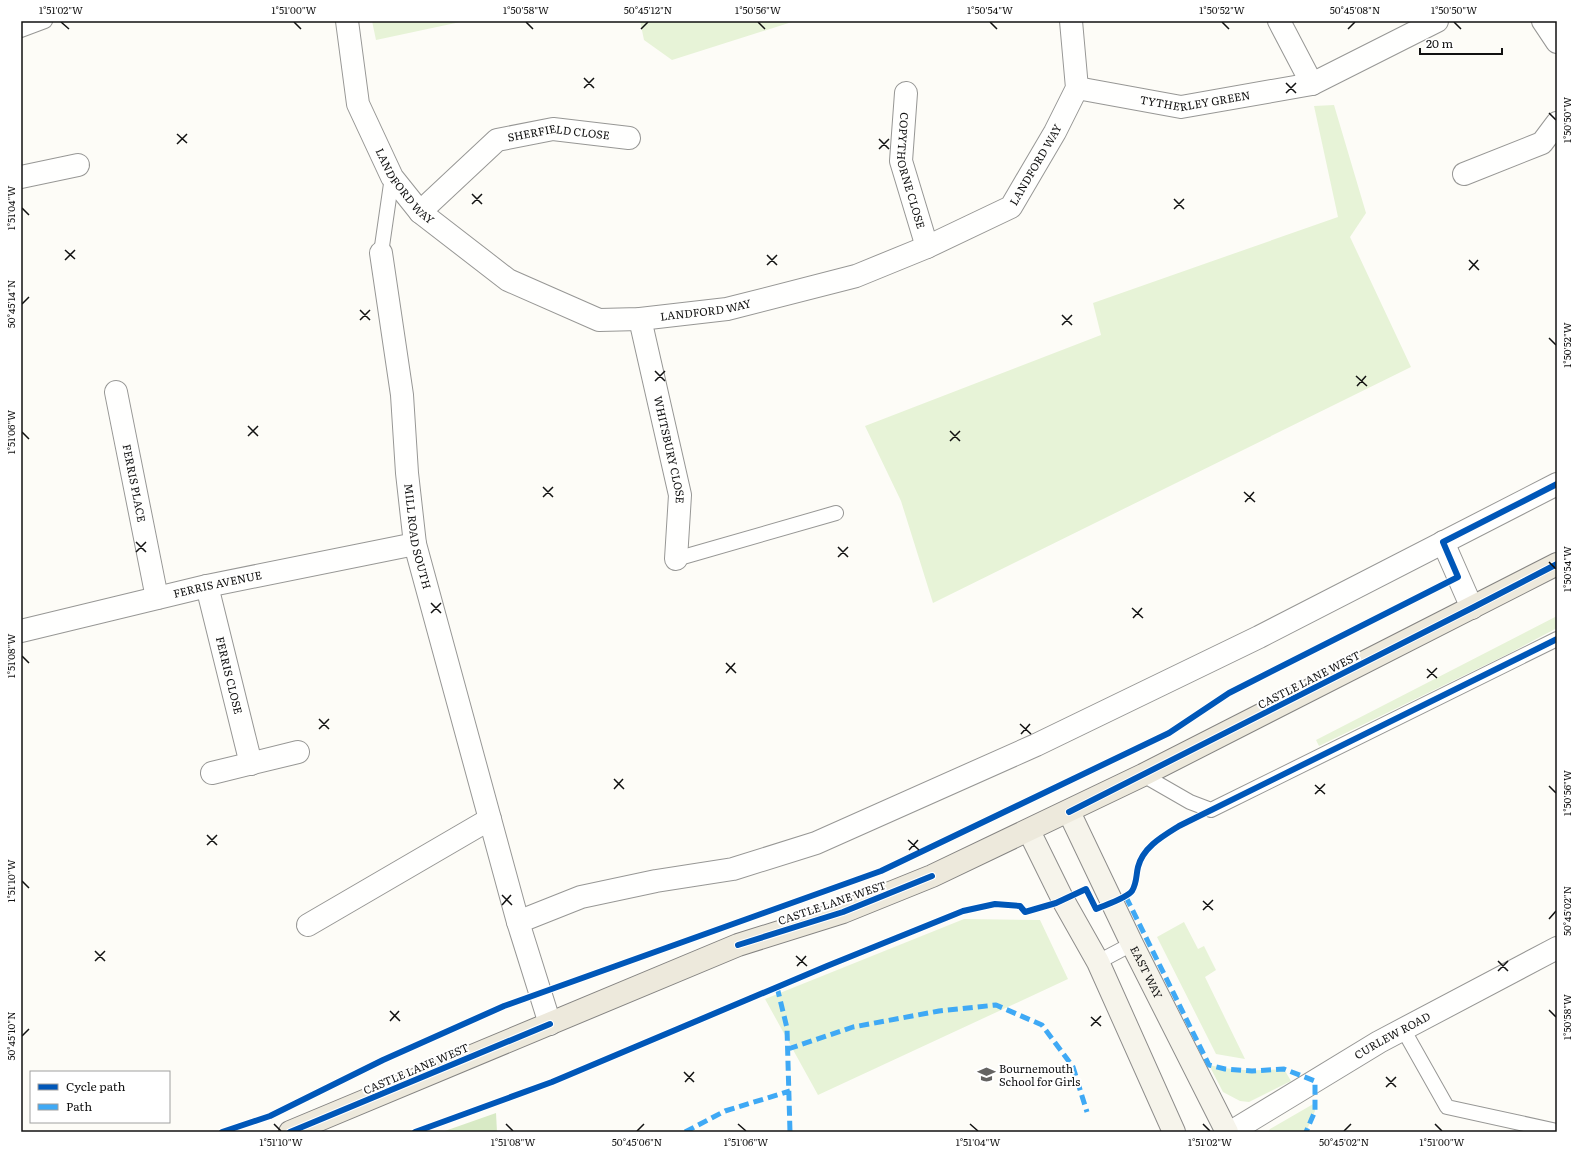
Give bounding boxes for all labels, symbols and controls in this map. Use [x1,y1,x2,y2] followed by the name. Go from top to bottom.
[39,2,83,17] text: 1°51'02"W
[272,2,317,17] text: 1°51'00"W
[503,2,549,17] text: 1°50'58"W
[624,2,672,17] text: 50°45'12"N
[735,2,781,17] text: 1°50'56"W
[967,2,1013,17] text: 1°50'54"W
[1199,2,1245,17] text: 1°50'52"W
[1330,2,1380,17] text: 50°45'08"N
[1431,2,1477,17] text: 1°50'50"W
[1420,30,1502,56] scale bar
[1426,34,1453,52] text: 20 m
[1139,86,1251,114] street label: TYTHERLEY GREEN
[1559,97,1574,143] text: 1°50'50"W
[894,112,930,230] street label: COPYTHORNE CLOSE
[506,120,611,145] street label: SHERFIELD CLOSE
[1005,121,1065,208] street label: LANDFORD WAY
[372,145,438,227] street label: LANDFORD WAY
[3,186,18,230] text: 1°51'04"W
[3,280,18,328] text: 50°45'14"N
[659,294,753,324] street label: LANDFORD WAY
[1559,322,1574,368] text: 1°50'52"W
[651,394,689,504] street label: WHITSBURY CLOSE
[3,410,18,454] text: 1°51'06"W
[120,443,151,523] street label: FERRIS PLACE
[401,483,436,591] street label: MILL ROAD SOUTH
[1559,546,1574,592] text: 1°50'54"W
[171,566,263,601] street label: FERRIS AVENUE
[3,634,18,678] text: 1°51'08"W
[213,635,247,716] street label: FERRIS CLOSE
[1254,646,1363,712] street label: CASTLE LANE WEST
[1559,770,1574,816] text: 1°50'56"W
[3,859,18,903] text: 1°51'10"W
[776,876,888,928] street label: CASTLE LANE WEST
[1559,886,1574,936] text: 50°45'02"N
[1127,943,1167,1001] street label: EAST WAY
[1559,994,1574,1040] text: 1°50'58"W
[1351,1007,1433,1062] street label: CURLEW ROAD
[3,1011,18,1061] text: 50°45'10"N
[360,1039,471,1098] street label: CASTLE LANE WEST
[999,1060,1080,1089] place label: Bournemouth School for Girls
[976,1065,996,1085] school or university icon: Bournemouth School for Girls
[30,1071,170,1123] legend
[66,1077,126,1095] text: Cycle path
[66,1097,92,1115] text: Path
[259,1134,303,1149] text: 1°51'10"W
[491,1134,535,1149] text: 1°51'08"W
[612,1134,662,1149] text: 50°45'06"N
[724,1134,768,1149] text: 1°51'06"W
[956,1134,1000,1149] text: 1°51'04"W
[1188,1134,1232,1149] text: 1°51'02"W
[1319,1134,1369,1149] text: 50°45'02"N
[1420,1134,1465,1149] text: 1°51'00"W

